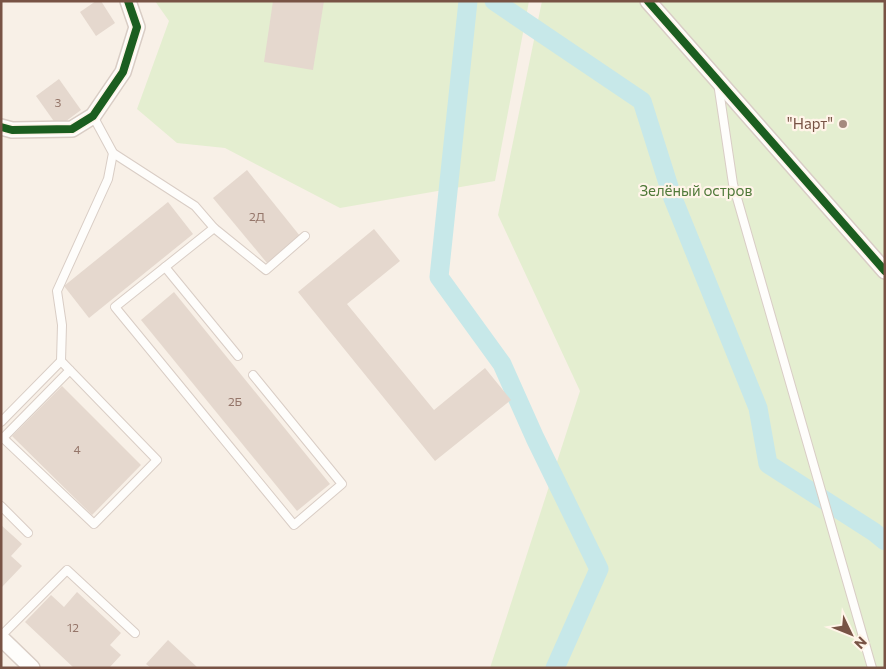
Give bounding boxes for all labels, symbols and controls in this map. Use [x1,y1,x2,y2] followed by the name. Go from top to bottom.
[55,95,62,109] house number: 3
[787,114,833,132] place label: "Нарт"
[837,118,849,130] marker: "Нарт"
[639,181,753,199] park label: Зелёный остров
[249,209,266,223] house number: 2Д
[228,394,243,408] house number: 2Б
[73,442,81,456] house number: 4
[826,609,876,659] north arrow
[67,620,79,634] house number: 12
[851,634,871,653] text: N

